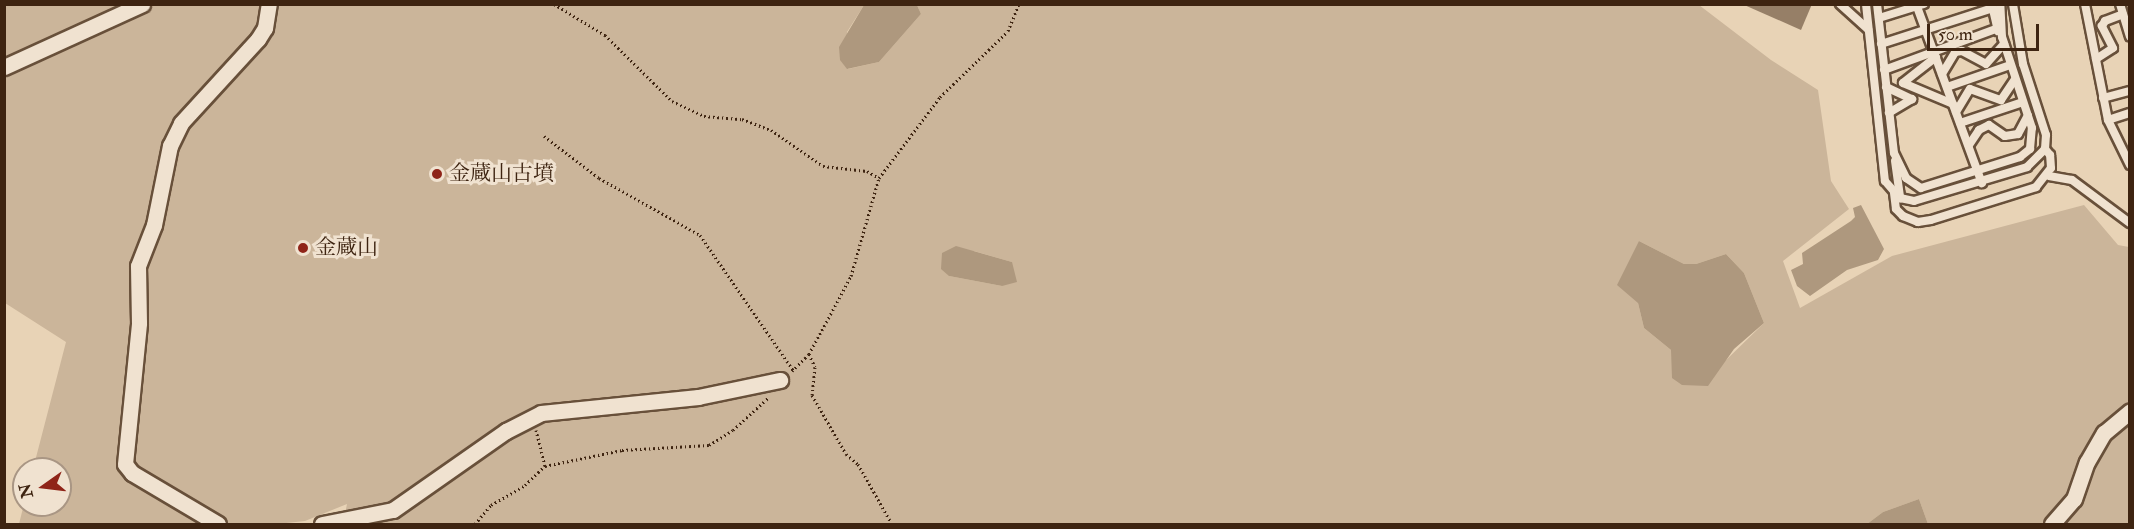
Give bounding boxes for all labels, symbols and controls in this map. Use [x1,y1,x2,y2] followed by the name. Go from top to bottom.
[1930,12,2042,50] scale bar
[1938,23,1973,46] text: 50 m
[449,161,554,187] place label: 金蔵山古墳
[430,167,444,181] marker: 金蔵山古墳
[315,235,378,261] place label: 金蔵山
[296,241,310,255] marker: 金蔵山
[12,457,72,517] north arrow
[15,482,38,500] text: N

